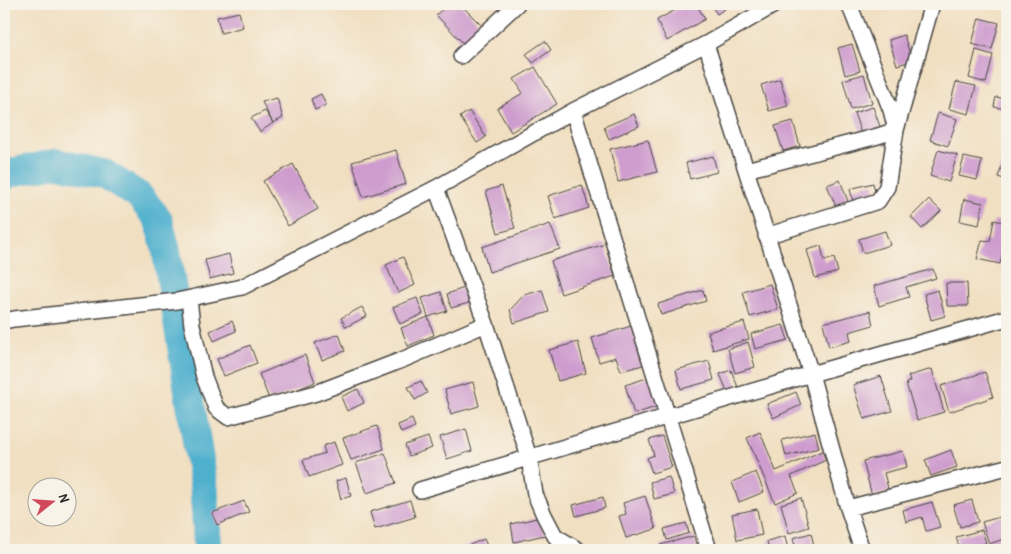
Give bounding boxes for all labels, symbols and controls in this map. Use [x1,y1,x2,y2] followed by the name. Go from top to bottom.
[28,476,78,526] north arrow
[55,492,75,505] text: N

